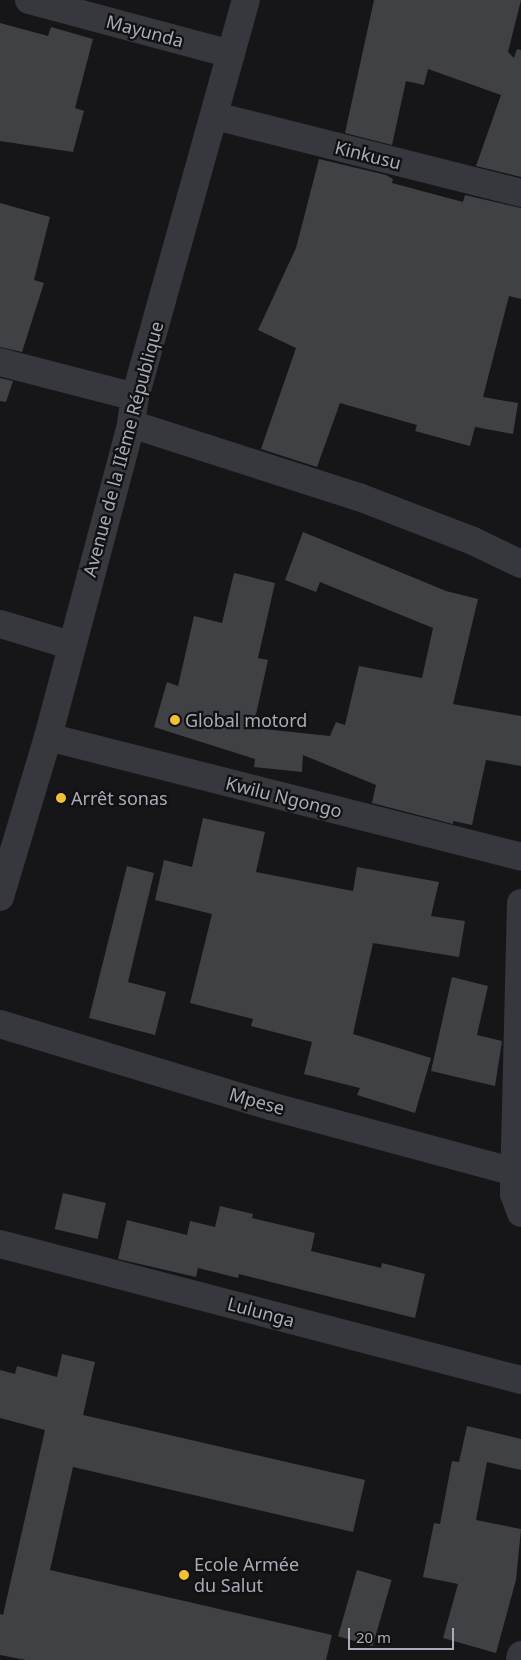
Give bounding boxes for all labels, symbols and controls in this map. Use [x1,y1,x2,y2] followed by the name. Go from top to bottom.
[104,10,186,52] street label: Mayunda
[333,136,403,174] street label: Kinkusu
[78,319,168,579] street label: Avenue de la IIème République
[185,709,307,731] place label: Global motord
[169,714,181,726] marker: Global motord
[224,772,344,822] street label: Kwilu Ngongo
[71,787,168,809] place label: Arrêt sonas
[55,792,67,804] marker: Arrêt sonas
[227,1083,287,1119] street label: Mpese
[225,1293,297,1331] street label: Lulunga
[194,1554,299,1596] place label: Ecole Armée du Salut
[178,1569,190,1581] marker: Ecole Armée du Salut
[351,1618,457,1650] scale bar
[356,1627,391,1647] text: 20 m

